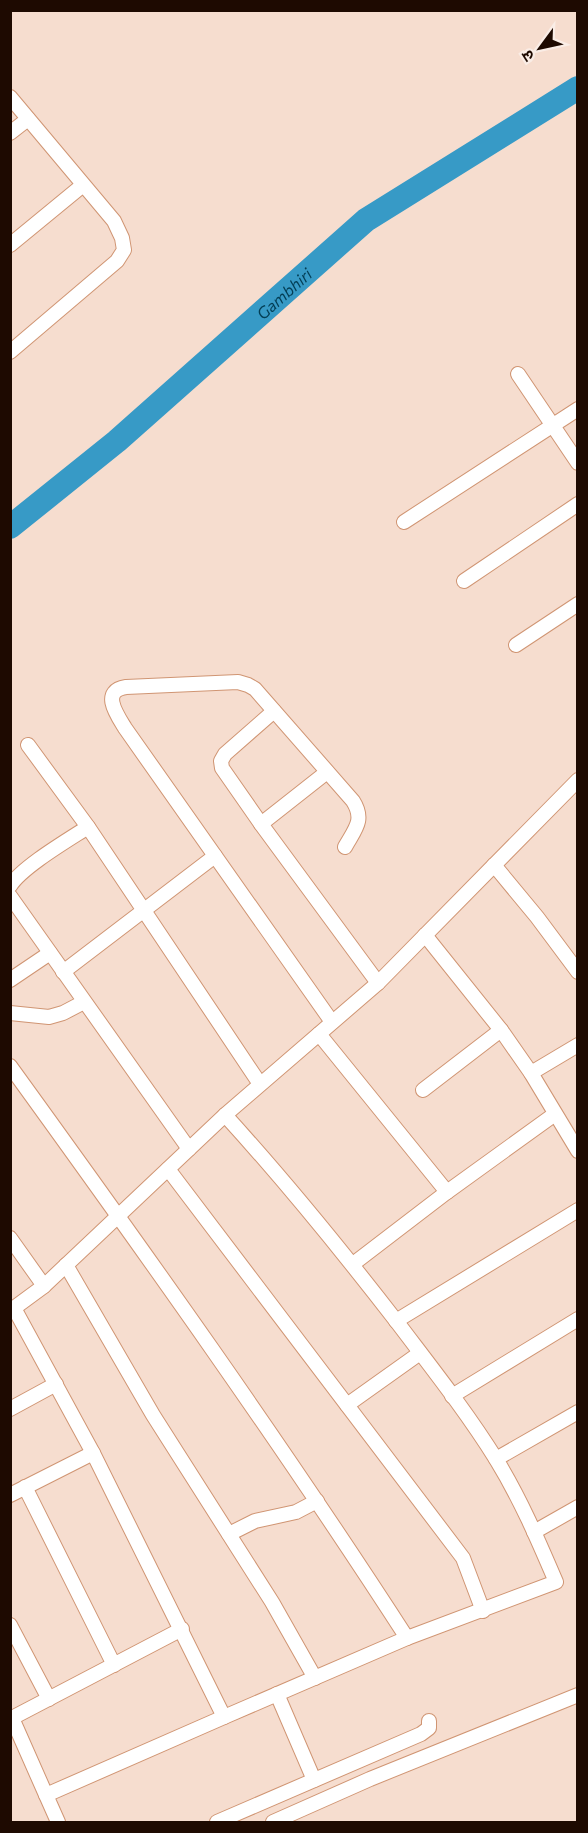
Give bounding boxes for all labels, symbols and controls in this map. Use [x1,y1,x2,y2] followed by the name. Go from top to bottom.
[510,18,570,78] north arrow
[516,47,538,66] text: उ
[252,263,316,323] water label: Gambhiri

